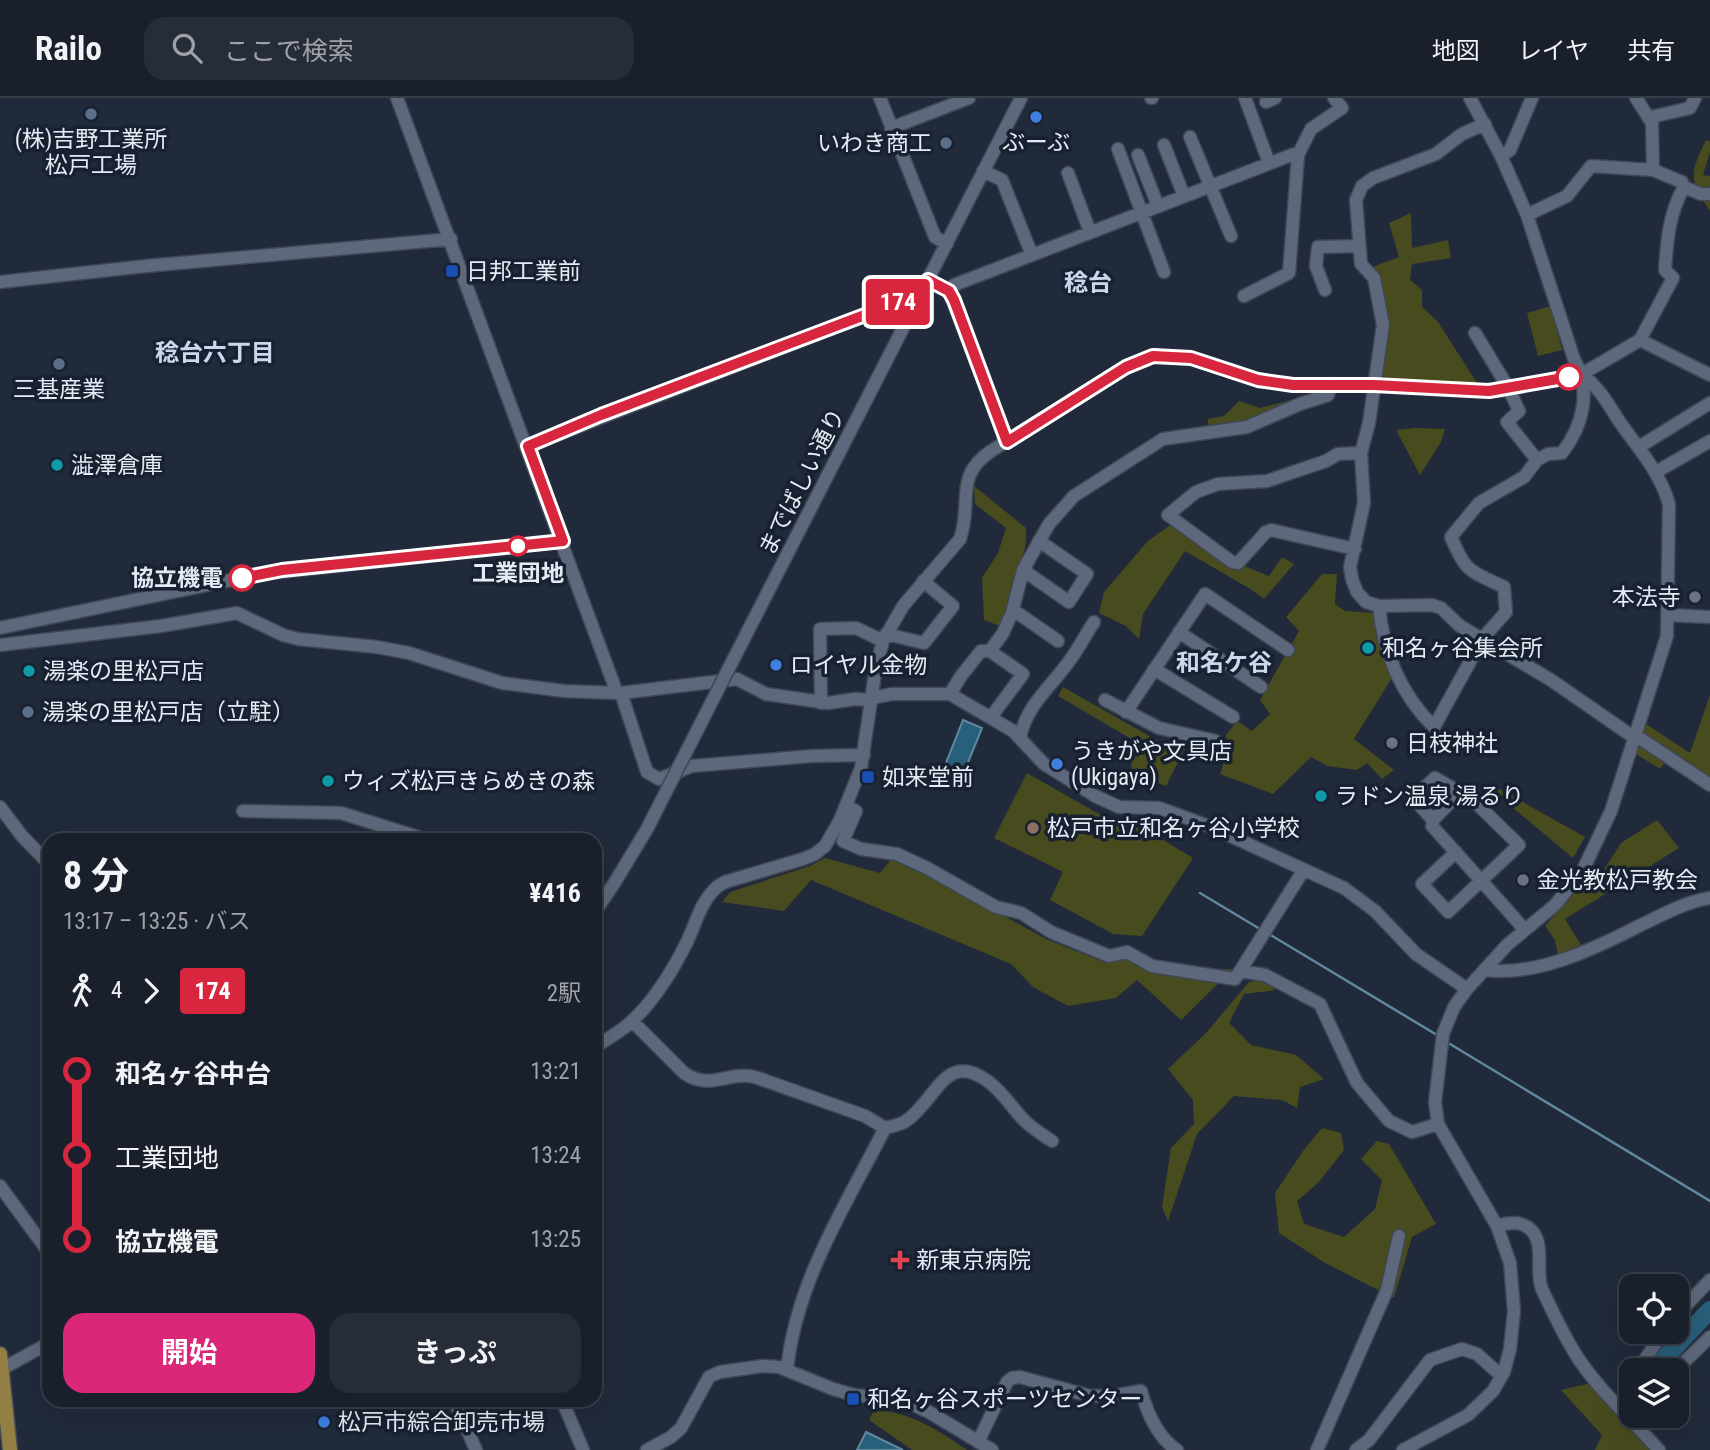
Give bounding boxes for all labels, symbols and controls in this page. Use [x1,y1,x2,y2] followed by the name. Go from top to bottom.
[144,17,634,80] search box
[35,29,102,68] text: Railo
[168,29,206,67] icon: search
[224,36,354,66] text: ここで検索
[1432,37,1480,65] text: 地図
[1518,37,1589,65] text: レイヤ
[1627,37,1675,65] text: 共有
[83,106,99,122] marker: (株)吉野工業所 松戸工場
[1028,109,1044,125] marker: ぶーぶ
[15,126,167,179] place label: (株)吉野工業所 松戸工場
[1002,129,1070,156] place label: ぶーぶ
[817,130,932,157] place label: いわき商工
[938,135,954,151] marker: いわき商工
[466,258,581,285] place label: 日邦工業前
[444,263,460,279] marker: 日邦工業前
[1064,269,1112,297] district label: 稔台
[858,279,938,325] line badge: 174
[880,288,916,316] text: 174
[155,339,275,367] district label: 稔台六丁目
[51,356,67,372] marker: 三基産業
[1556,364,1582,390] unlabelled marker
[13,376,105,403] place label: 三基産業
[753,404,851,560] street label: までばしい通り
[71,452,163,479] place label: 澁澤倉庫
[49,457,65,473] marker: 澁澤倉庫
[508,536,528,556] marker: 工業団地
[472,560,564,587] place label: 工業団地
[131,565,223,592] place label: 協立機電
[229,565,255,591] marker: 協立機電
[1612,584,1681,611] place label: 本法寺
[1687,589,1703,605] marker: 本法寺
[1382,635,1543,662] place label: 和名ヶ谷集会所
[1360,640,1376,656] marker: 和名ヶ谷集会所
[1176,649,1272,677] district label: 和名ケ谷
[790,652,927,679] place label: ロイヤル金物
[768,657,784,673] marker: ロイヤル金物
[43,658,204,685] place label: 湯楽の里松戸店
[21,663,37,679] marker: 湯楽の里松戸店
[42,699,295,726] place label: 湯楽の里松戸店（立駐）
[20,704,36,720] marker: 湯楽の里松戸店（立駐）
[1406,730,1498,757] place label: 日枝神社
[1384,735,1400,751] marker: 日枝神社
[1071,738,1232,791] place label: うきがや文具店 (Ukigaya)
[1049,756,1065,772] marker: うきがや文具店 (Ukigaya)
[882,764,974,791] place label: 如来堂前
[342,768,595,795] place label: ウィズ松戸きらめきの森
[860,769,876,785] marker: 如来堂前
[320,773,336,789] marker: ウィズ松戸きらめきの森
[1335,783,1524,810] place label: ラドン温泉 湯るり
[1313,788,1329,804] marker: ラドン温泉 湯るり
[1047,815,1300,842] place label: 松戸市立和名ヶ谷小学校
[1025,820,1041,836] marker: 松戸市立和名ヶ谷小学校
[63,854,129,898] text: 8 分
[1537,867,1698,894] place label: 金光教松戸教会
[1515,872,1531,888] marker: 金光教松戸教会
[529,878,581,908] text: ¥416
[63,908,250,935] text: 13:17 – 13:25 · バス
[63,972,101,1010] icon: walk
[132,972,170,1010] icon: forward
[111,977,122,1004] text: 4
[194,977,231,1005] text: 174
[547,980,581,1007] text: 2駅
[530,1058,581,1085] text: 13:21
[115,1059,271,1089] text: 和名ヶ谷中台
[530,1142,581,1169] text: 13:24
[115,1143,219,1173] text: 工業団地
[530,1226,581,1253] text: 13:25
[115,1227,219,1257] text: 協立機電
[916,1247,1031,1274] place label: 新東京病院
[890,1250,910,1270] marker: 新東京病院
[1619,1274,1689,1428] map controls
[1619,1274,1689,1344] button: locate
[63,1313,315,1393] button: 開始
[329,1313,581,1393] button: きっぷ
[1619,1358,1689,1428] button: layers
[867,1386,1143,1413] place label: 和名ヶ谷スポーツセンター
[845,1391,861,1407] marker: 和名ヶ谷スポーツセンター
[338,1409,545,1436] place label: 松戸市綜合卸売市場
[316,1414,332,1430] marker: 松戸市綜合卸売市場

